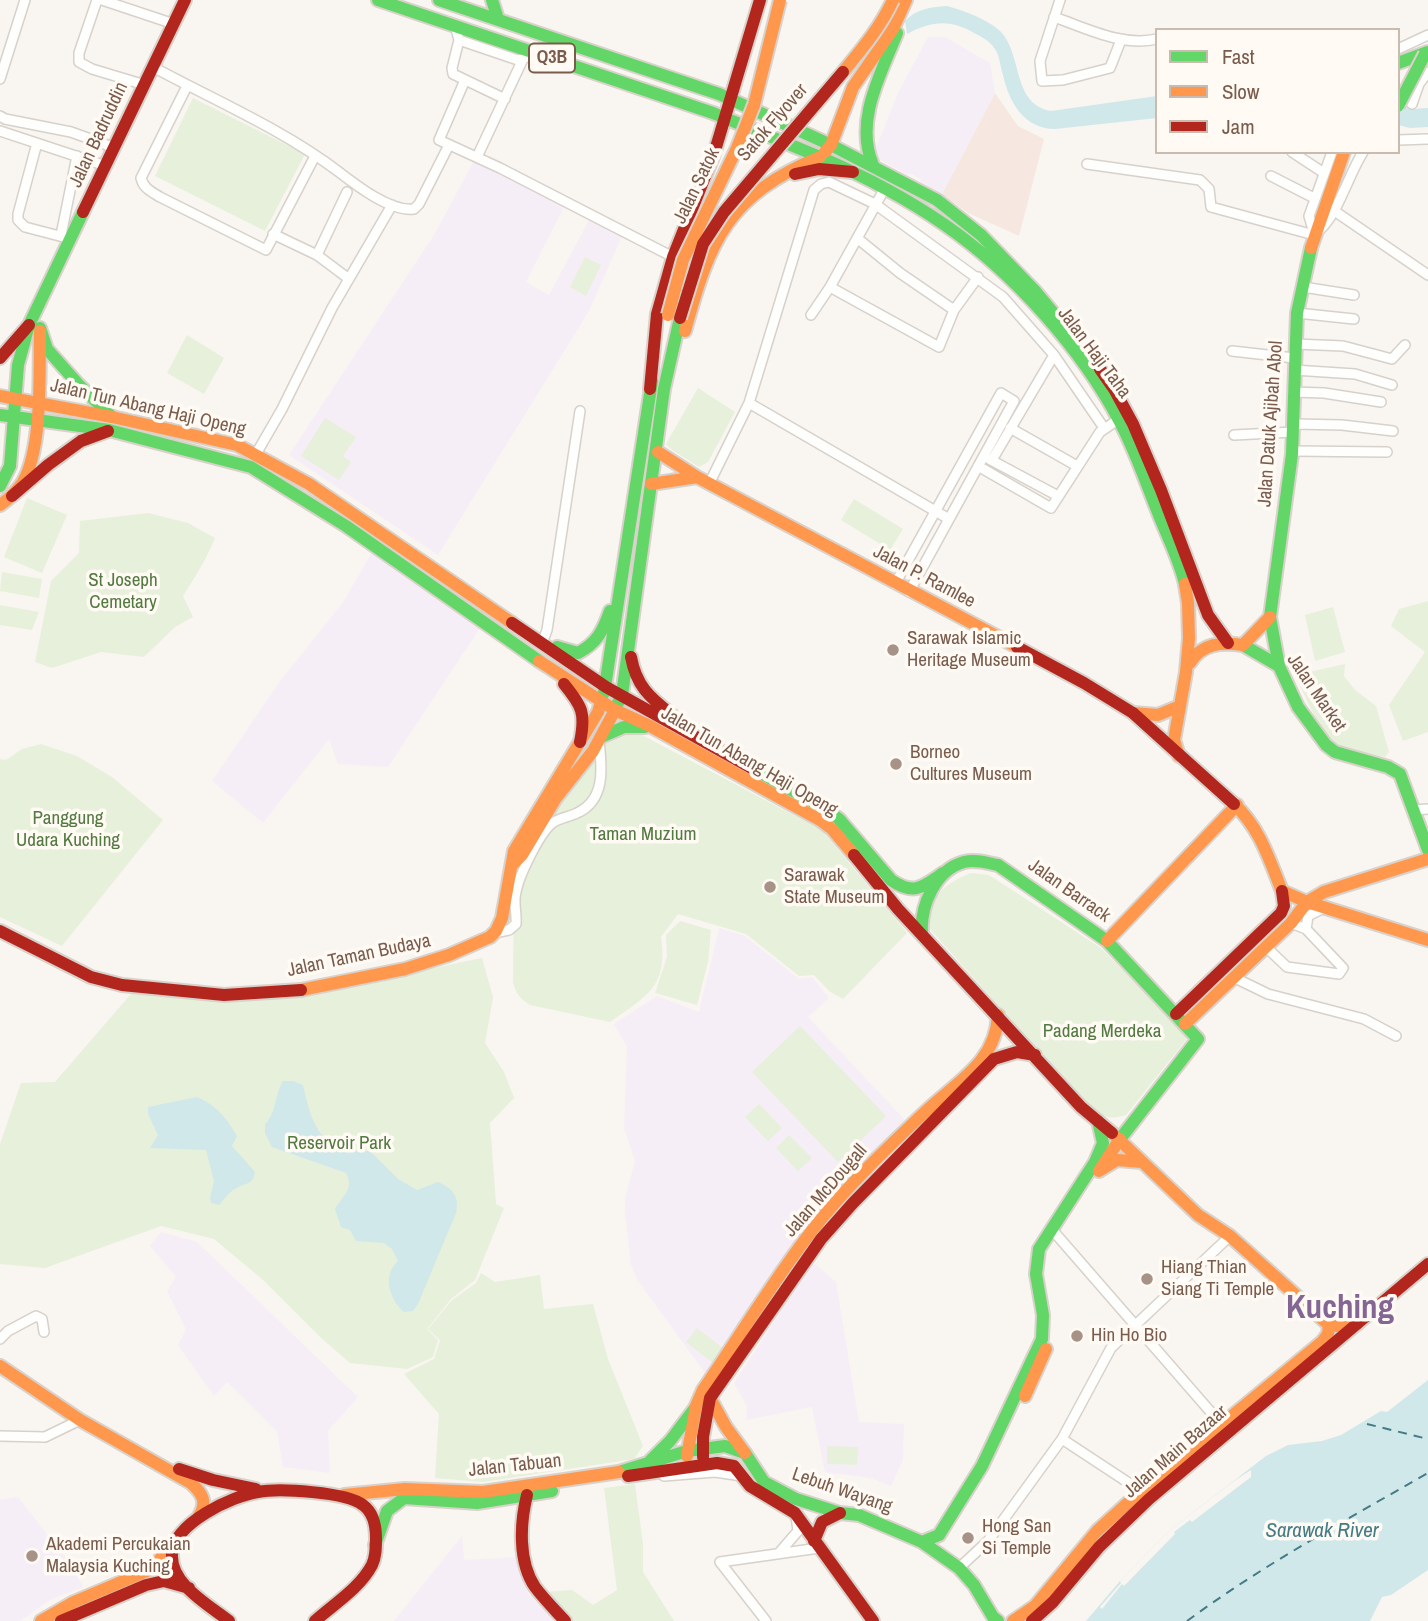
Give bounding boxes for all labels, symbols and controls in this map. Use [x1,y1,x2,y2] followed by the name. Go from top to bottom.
[1155,28,1400,154] legend
[1222,42,1255,71] text: Fast
[529,44,575,72] road number: Q3B
[1222,77,1259,106] text: Slow
[65,79,133,191] street label: Jalan Badruddin
[733,80,813,166] street label: Satok Flyover
[1222,112,1255,141] text: Jam
[669,144,725,228] street label: Jalan Satok
[1052,303,1136,403] street label: Jalan Haji Taha
[1254,340,1288,508] street label: Jalan Datuk Ajibah Abol
[48,374,248,442] street label: Jalan Tun Abang Haji Openg
[869,541,979,613] street label: Jalan P. Ramlee
[88,570,158,614] park label: St Joseph Cemetary
[907,628,1031,672] place label: Sarawak Islamic Heritage Museum
[885,642,901,658] marker: Sarawak Islamic Heritage Museum
[1282,650,1350,736] street label: Jalan Market
[657,702,841,822] street label: Jalan Tun Abang Haji Openg
[910,742,1032,786] place label: Borneo Cultures Museum
[888,756,904,772] marker: Borneo Cultures Museum
[16,808,120,852] park label: Panggung Udara Kuching
[590,824,696,846] park label: Taman Muzium
[1023,854,1115,928] street label: Jalan Barrack
[784,865,884,909] place label: Sarawak State Museum
[762,879,778,895] marker: Sarawak State Museum
[285,930,433,982] street label: Jalan Taman Budaya
[1043,1021,1161,1043] park label: Padang Merdeka
[287,1133,391,1155] park label: Reservoir Park
[780,1140,872,1242] street label: Jalan McDougall
[1161,1257,1274,1301] place label: Hiang Thian Siang Ti Temple
[1139,1271,1155,1287] marker: Hiang Thian Siang Ti Temple
[1286,1289,1394,1329] district label: Kuching
[1091,1325,1167,1347] place label: Hin Ho Bio
[1069,1328,1085,1344] marker: Hin Ho Bio
[1120,1401,1232,1503] street label: Jalan Main Bazaar
[468,1450,562,1482] street label: Jalan Tabuan
[789,1463,895,1519] street label: Lebuh Wayang
[982,1516,1051,1560] place label: Hong San Si Temple
[1266,1518,1378,1544] water label: Sarawak River
[960,1530,976,1546] marker: Hong San Si Temple
[46,1534,191,1578] place label: Akademi Percukaian Malaysia Kuching
[24,1548,40,1564] marker: Akademi Percukaian Malaysia Kuching

